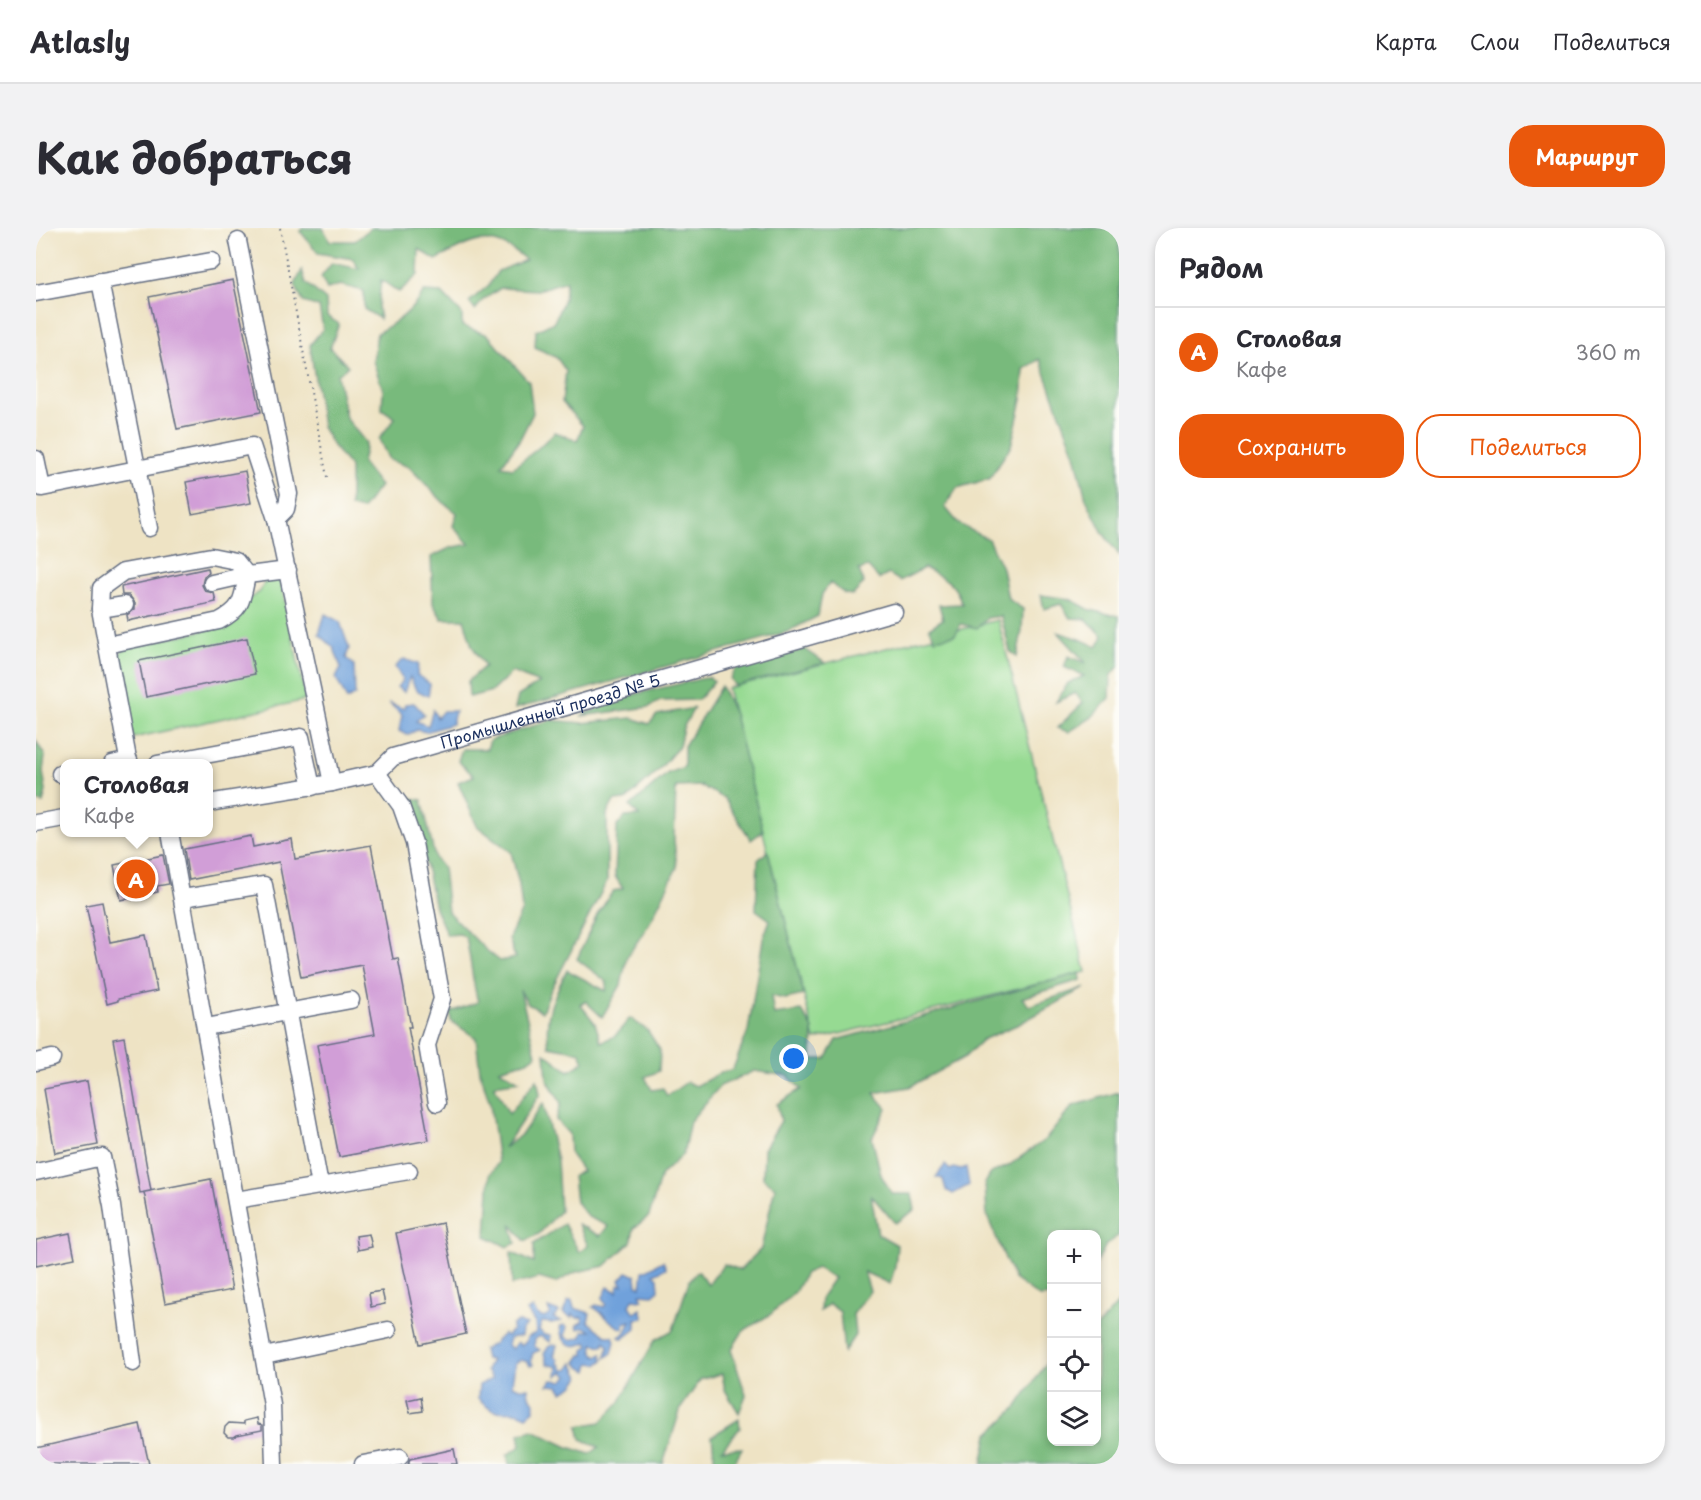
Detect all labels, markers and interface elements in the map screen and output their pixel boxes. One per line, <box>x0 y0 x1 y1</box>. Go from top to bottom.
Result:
text: Atlasly <box>30 20 130 63</box>
text: Карта <box>1375 25 1437 57</box>
text: Слои <box>1470 25 1520 57</box>
text: Поделиться <box>1553 25 1671 57</box>
text: Как добраться <box>36 125 353 188</box>
button: Маршрут <box>1509 125 1665 187</box>
text: Рядом <box>1179 248 1264 287</box>
text: Столовая <box>1236 321 1342 354</box>
text: A <box>1191 337 1206 367</box>
text: 360 m <box>1575 337 1641 367</box>
text: Кафе <box>1236 354 1287 384</box>
button: Сохранить <box>1179 414 1404 478</box>
button: Поделиться <box>1416 414 1641 478</box>
street label: Промышленный проезд № 5 <box>437 667 663 754</box>
popup <box>60 759 213 837</box>
text: Столовая <box>84 767 189 800</box>
text: Кафе <box>84 800 135 830</box>
pin: A <box>116 856 156 902</box>
your location <box>779 1044 808 1073</box>
map controls <box>1047 1230 1101 1446</box>
button: + <box>1047 1230 1101 1284</box>
button: − <box>1047 1284 1101 1338</box>
button: locate <box>1047 1338 1101 1392</box>
button: layers <box>1047 1392 1101 1446</box>

